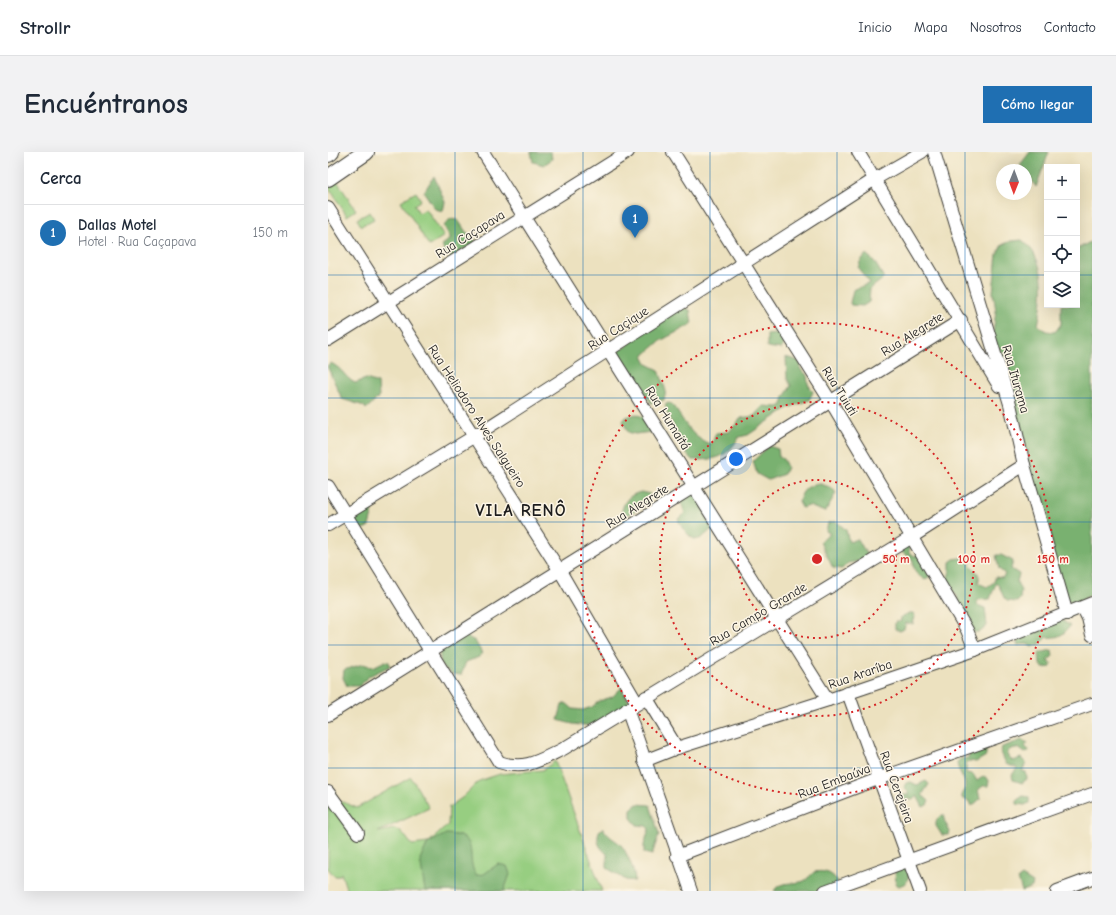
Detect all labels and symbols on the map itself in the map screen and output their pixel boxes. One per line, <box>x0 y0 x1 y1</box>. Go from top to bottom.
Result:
north arrow <box>996 164 1032 200</box>
pin: 1 <box>622 205 648 238</box>
street label: Rua Caçapava <box>433 207 507 261</box>
street label: Rua Caçique <box>585 303 652 353</box>
street label: Rua Alegrete <box>878 309 946 359</box>
street label: Rua Heliodoro Alves Salgueiro <box>425 342 529 490</box>
street label: Rua Iturama <box>999 343 1033 415</box>
street label: Rua Tuiuti <box>819 364 861 418</box>
street label: Rua Humaitá <box>643 384 693 452</box>
your location <box>726 449 746 469</box>
street label: Rua Alegrete <box>603 481 671 531</box>
district label: VILA RENÔ <box>475 499 567 520</box>
centre of rings <box>810 552 824 566</box>
text: 50 m <box>882 552 910 566</box>
text: 100 m <box>958 552 990 566</box>
text: 150 m <box>1037 552 1069 566</box>
street label: Rua Campo Grande <box>707 579 810 649</box>
street label: Rua Araríba <box>826 656 894 692</box>
street label: Rua Cerejeira <box>877 749 917 825</box>
street label: Rua Embaúva <box>796 760 872 802</box>

